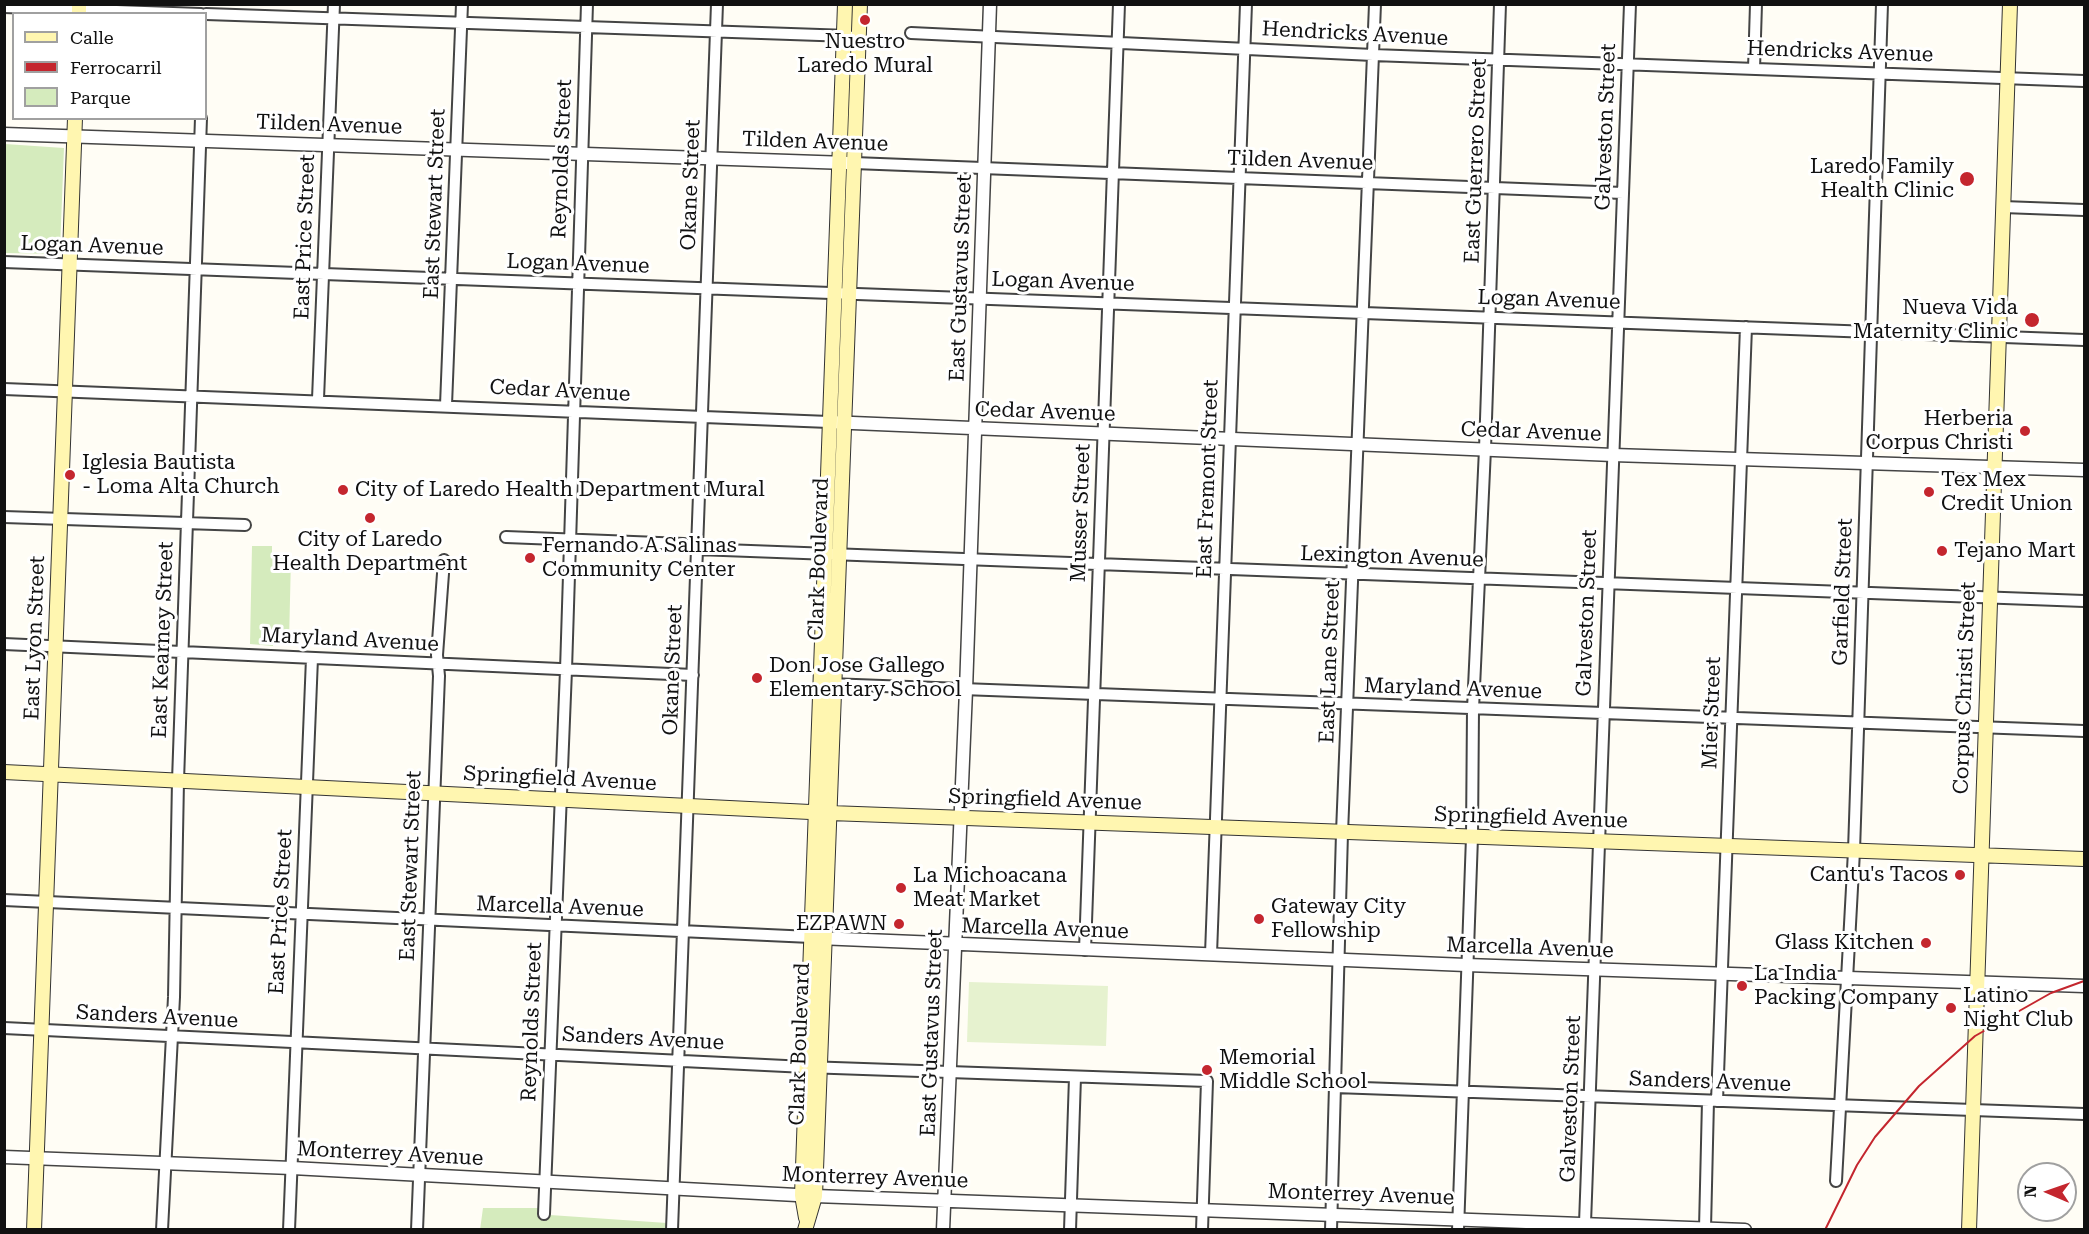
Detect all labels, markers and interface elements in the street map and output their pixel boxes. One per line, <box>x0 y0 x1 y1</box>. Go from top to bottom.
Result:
legend <box>12 12 207 120</box>
marker: Nuestro Laredo Mural <box>858 13 872 27</box>
street label: Hendricks Avenue <box>1261 17 1449 51</box>
text: Calle <box>70 27 114 48</box>
place label: Nuestro Laredo Mural <box>797 29 933 79</box>
street label: Hendricks Avenue <box>1746 36 1934 68</box>
street label: Galveston Street <box>1590 43 1622 211</box>
text: Ferrocarril <box>70 57 161 78</box>
street label: East Guerrero Street <box>1460 58 1492 264</box>
street label: Reynolds Street <box>547 79 577 239</box>
text: Parque <box>70 87 131 108</box>
street label: East Stewart Street <box>419 108 451 300</box>
street label: Tilden Avenue <box>255 110 403 140</box>
street label: Okane Street <box>676 119 706 251</box>
street label: Tilden Avenue <box>741 127 889 157</box>
street label: Tilden Avenue <box>1226 146 1374 176</box>
street label: East Price Street <box>290 154 320 320</box>
place label: Laredo Family Health Clinic <box>1810 154 1954 204</box>
marker: Laredo Family Health Clinic <box>1958 170 1976 188</box>
street label: East Gustavus Street <box>945 174 977 382</box>
street label: Logan Avenue <box>20 231 164 261</box>
street label: Logan Avenue <box>506 249 650 279</box>
street label: Logan Avenue <box>991 267 1135 297</box>
street label: Logan Avenue <box>1477 285 1621 315</box>
place label: Nueva Vida Maternity Clinic <box>1853 295 2018 345</box>
marker: Nueva Vida Maternity Clinic <box>2023 311 2041 329</box>
street label: Cedar Avenue <box>489 375 631 407</box>
street label: East Fremont Street <box>1192 379 1224 579</box>
street label: Cedar Avenue <box>974 397 1116 427</box>
place label: Herberia Corpus Christi <box>1866 406 2013 456</box>
street label: Cedar Avenue <box>1460 417 1602 447</box>
marker: Herberia Corpus Christi <box>2018 424 2032 438</box>
street label: Musser Street <box>1066 443 1096 583</box>
place label: Iglesia Bautista - Loma Alta Church <box>82 450 280 500</box>
place label: Tex Mex Credit Union <box>1941 467 2073 517</box>
marker: Iglesia Bautista - Loma Alta Church <box>63 468 77 482</box>
place label: City of Laredo Health Department Mural <box>355 477 765 503</box>
street label: Clark Boulevard <box>804 477 834 641</box>
marker: City of Laredo Health Department Mural <box>336 483 350 497</box>
marker: Tex Mex Credit Union <box>1922 485 1936 499</box>
marker: City of Laredo Health Department <box>363 511 377 525</box>
street label: Garfield Street <box>1828 518 1858 666</box>
place label: City of Laredo Health Department <box>273 527 467 577</box>
street label: Galveston Street <box>1571 529 1603 697</box>
place label: Fernando A Salinas Community Center <box>542 533 737 583</box>
place label: Tejano Mart <box>1954 538 2075 564</box>
street label: East Kearney Street <box>147 541 179 739</box>
street label: Lexington Avenue <box>1300 541 1484 573</box>
marker: Tejano Mart <box>1935 544 1949 558</box>
marker: Fernando A Salinas Community Center <box>523 551 537 565</box>
street label: East Lyon Street <box>20 555 50 721</box>
street label: East Lane Street <box>1315 580 1345 744</box>
street label: Corpus Christi Street <box>1949 581 1981 795</box>
street label: Okane Street <box>658 604 688 736</box>
street label: Maryland Avenue <box>260 623 440 657</box>
place label: Don Jose Gallego Elementary School <box>769 653 962 703</box>
street label: Mier Street <box>1697 656 1727 770</box>
marker: Don Jose Gallego Elementary School <box>750 671 764 685</box>
street label: Maryland Avenue <box>1364 673 1542 705</box>
street label: Springfield Avenue <box>463 761 657 797</box>
street label: East Stewart Street <box>395 770 427 962</box>
street label: Springfield Avenue <box>948 784 1142 816</box>
street label: Springfield Avenue <box>1434 802 1628 834</box>
street label: East Price Street <box>264 829 298 995</box>
place label: Cantu's Tacos <box>1810 862 1948 888</box>
place label: La Michoacana Meat Market <box>913 863 1067 913</box>
marker: Cantu's Tacos <box>1953 868 1967 882</box>
marker: La Michoacana Meat Market <box>894 881 908 895</box>
street label: Marcella Avenue <box>476 891 644 923</box>
place label: Gateway City Fellowship <box>1271 894 1406 944</box>
place label: EZPAWN <box>796 911 887 937</box>
marker: Gateway City Fellowship <box>1252 912 1266 926</box>
street label: Marcella Avenue <box>961 913 1129 945</box>
marker: EZPAWN <box>892 917 906 931</box>
street label: East Gustavus Street <box>916 929 948 1137</box>
place label: Glass Kitchen <box>1775 930 1914 956</box>
street label: Marcella Avenue <box>1446 932 1614 964</box>
marker: Glass Kitchen <box>1919 936 1933 950</box>
street label: Reynolds Street <box>517 942 547 1102</box>
place label: La India Packing Company <box>1754 961 1939 1011</box>
street label: Clark Boulevard <box>785 962 815 1126</box>
marker: La India Packing Company <box>1735 979 1749 993</box>
place label: Latino Night Club <box>1963 983 2073 1033</box>
street label: Sanders Avenue <box>75 1000 239 1034</box>
marker: Latino Night Club <box>1944 1001 1958 1015</box>
street label: Galveston Street <box>1555 1015 1587 1183</box>
street label: Sanders Avenue <box>561 1022 725 1056</box>
place label: Memorial Middle School <box>1219 1045 1367 1095</box>
marker: Memorial Middle School <box>1200 1063 1214 1077</box>
street label: Sanders Avenue <box>1628 1067 1792 1097</box>
street label: Monterrey Avenue <box>296 1137 484 1171</box>
street label: Monterrey Avenue <box>781 1162 969 1194</box>
north arrow <box>2017 1162 2077 1222</box>
street label: Monterrey Avenue <box>1267 1179 1455 1211</box>
text: N <box>2021 1185 2040 1198</box>

